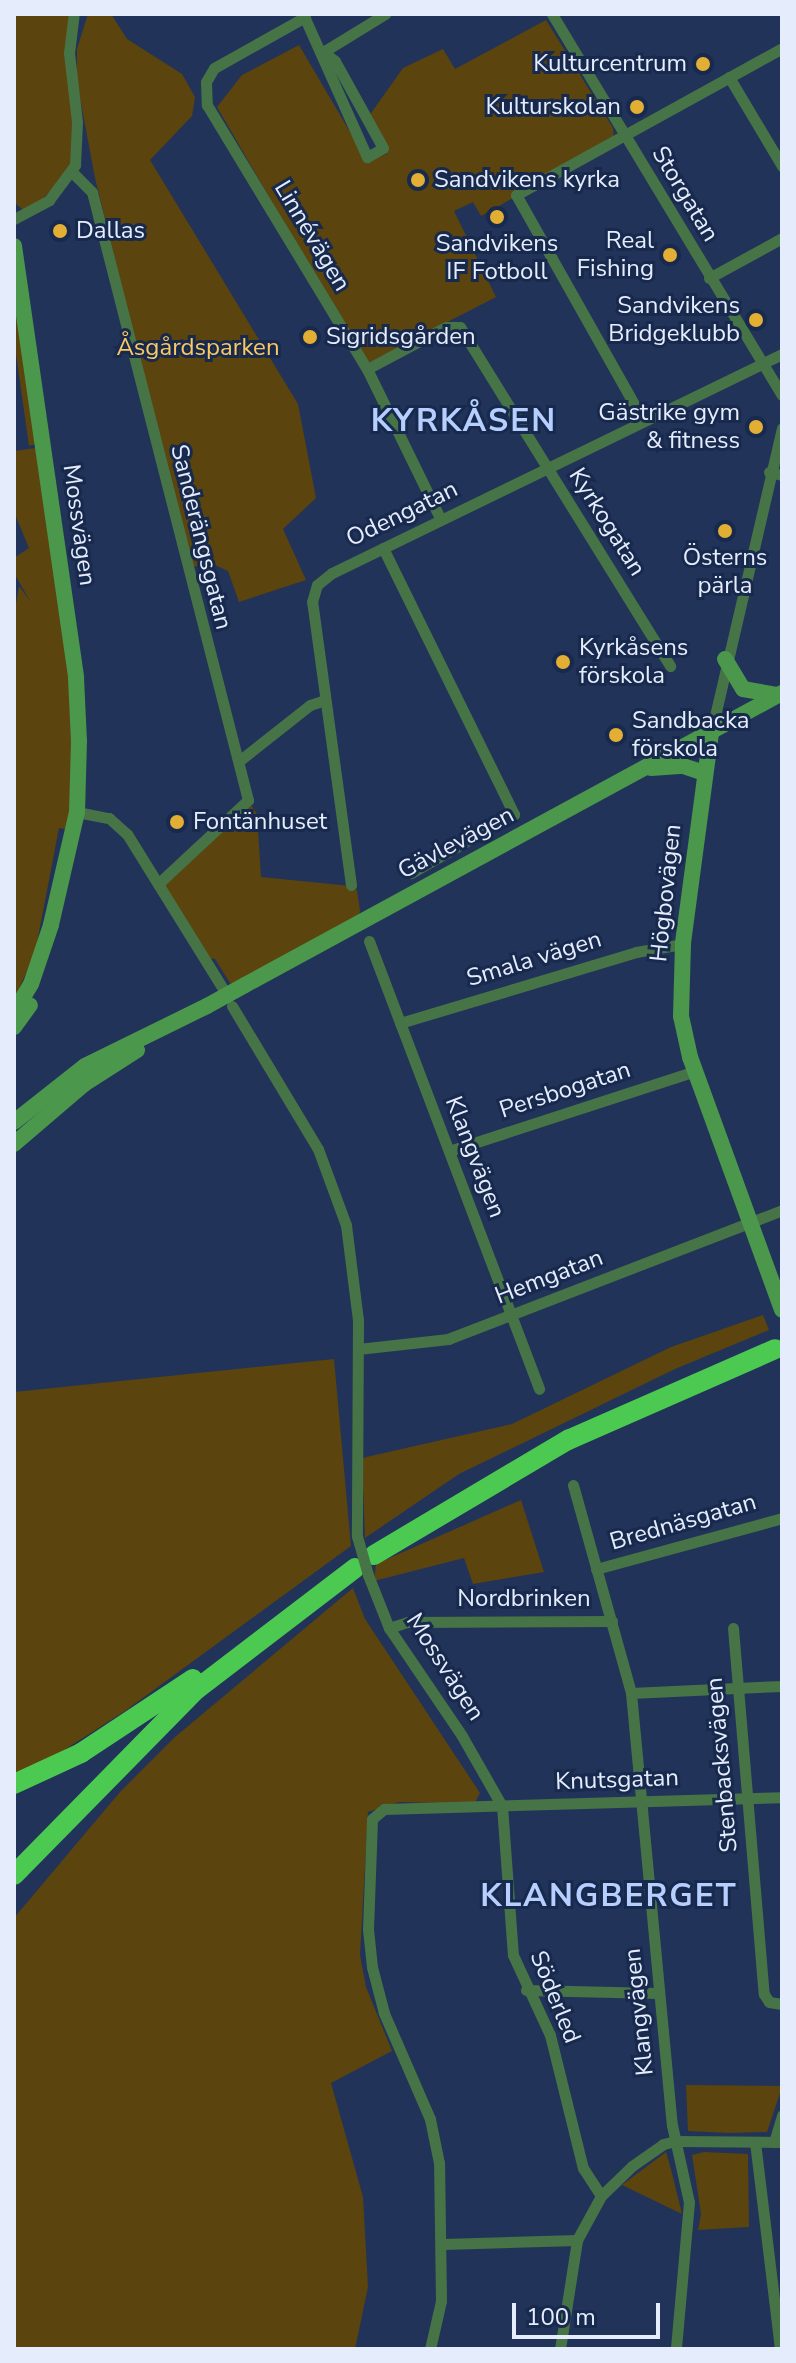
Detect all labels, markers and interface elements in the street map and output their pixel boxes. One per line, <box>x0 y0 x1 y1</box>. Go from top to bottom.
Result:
place label: Kulturcentrum <box>533 50 687 78</box>
marker: Kulturcentrum <box>694 55 712 73</box>
place label: Kulturskolan <box>486 93 621 121</box>
marker: Kulturskolan <box>628 98 646 116</box>
street label: Storgatan <box>645 141 725 247</box>
place label: Sandvikens kyrka <box>434 166 620 194</box>
marker: Sandvikens kyrka <box>409 171 427 189</box>
street label: Linnévägen <box>268 176 356 296</box>
marker: Sandvikens IF Fotboll <box>488 208 506 226</box>
place label: Dallas <box>76 217 145 245</box>
marker: Dallas <box>51 222 69 240</box>
place label: Real Fishing <box>577 227 654 283</box>
place label: Sandvikens IF Fotboll <box>436 230 558 286</box>
marker: Real Fishing <box>661 246 679 264</box>
place label: Sandvikens Bridgeklubb <box>608 292 740 348</box>
marker: Sandvikens Bridgeklubb <box>747 311 765 329</box>
place label: Sigridsgården <box>326 323 476 351</box>
marker: Sigridsgården <box>301 328 319 346</box>
park label: Åsgårdsparken <box>116 334 280 362</box>
place label: Gästrike gym & fitness <box>598 399 740 455</box>
district label: KYRKÅSEN <box>371 402 557 440</box>
marker: Gästrike gym & fitness <box>747 418 765 436</box>
street label: Sanderängsgatan <box>164 441 238 633</box>
street label: Mossvägen <box>56 463 102 587</box>
street label: Kyrkogatan <box>563 463 651 581</box>
street label: Odengatan <box>342 475 462 553</box>
marker: Österns pärla <box>716 522 734 540</box>
place label: Österns pärla <box>683 544 767 600</box>
place label: Kyrkåsens förskola <box>579 634 688 690</box>
marker: Kyrkåsens förskola <box>554 653 572 671</box>
place label: Sandbacka förskola <box>632 707 750 763</box>
marker: Sandbacka förskola <box>607 726 625 744</box>
street label: Gävlevägen <box>393 800 519 886</box>
place label: Fontänhuset <box>193 808 327 836</box>
marker: Fontänhuset <box>168 813 186 831</box>
street label: Högbovägen <box>644 823 688 963</box>
street label: Smala vägen <box>463 925 605 993</box>
street label: Persbogatan <box>496 1055 634 1125</box>
street label: Klangvägen <box>439 1092 511 1222</box>
street label: Hemgatan <box>491 1243 607 1311</box>
street label: Brednäsgatan <box>607 1487 759 1557</box>
street label: Nordbrinken <box>457 1585 591 1613</box>
street label: Mossvägen <box>400 1608 490 1726</box>
street label: Stenbacksvägen <box>700 1676 744 1854</box>
street label: Knutsgatan <box>555 1763 679 1797</box>
district label: KLANGBERGET <box>480 1877 738 1915</box>
street label: Söderled <box>523 1947 587 2047</box>
street label: Klangvägen <box>618 1947 660 2077</box>
scale bar <box>516 2287 664 2337</box>
text: 100 m <box>526 2301 596 2333</box>

